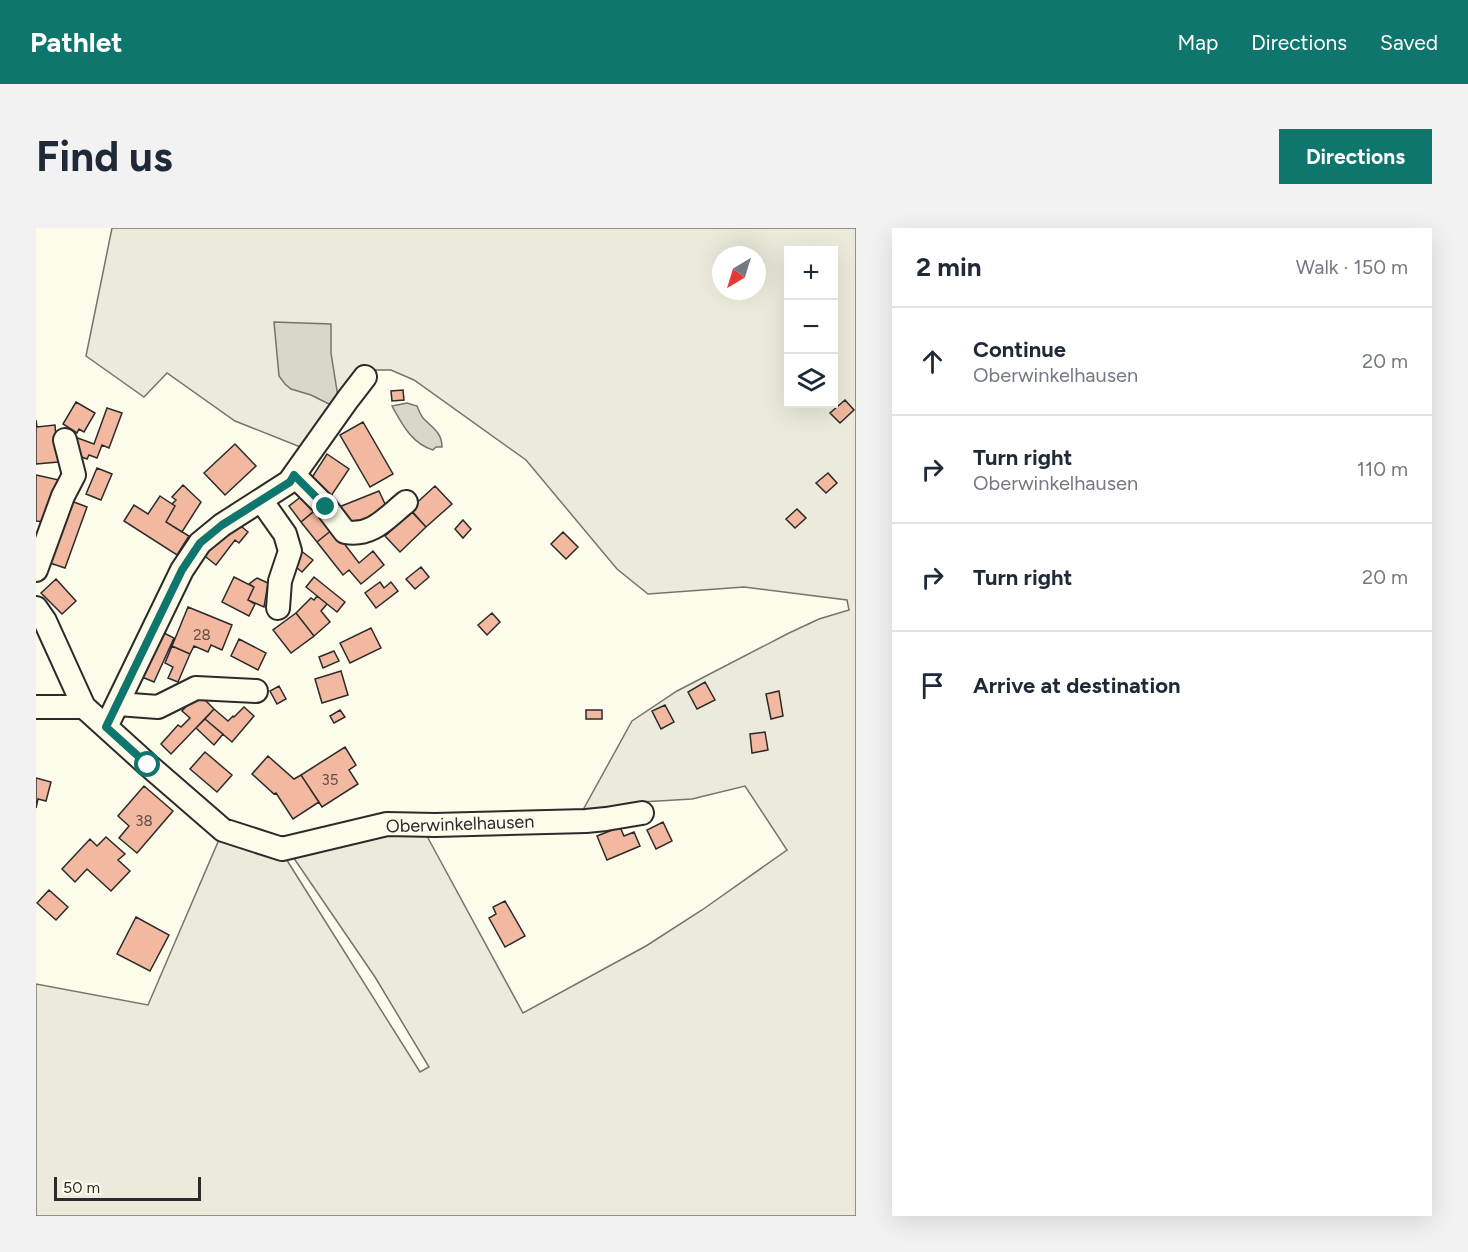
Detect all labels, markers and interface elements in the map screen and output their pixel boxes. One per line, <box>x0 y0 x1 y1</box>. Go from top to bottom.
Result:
text: Pathlet <box>30 25 122 59</box>
text: Map <box>1177 30 1218 55</box>
text: Directions <box>1251 30 1347 55</box>
text: Saved <box>1380 30 1438 55</box>
button: Directions <box>1279 129 1432 184</box>
text: Find us <box>36 131 173 182</box>
north arrow <box>712 246 766 300</box>
map controls <box>784 246 838 408</box>
button: + <box>784 246 838 300</box>
text: 2 min <box>916 251 982 283</box>
text: Walk · 150 m <box>1296 255 1408 279</box>
button: − <box>784 300 838 354</box>
text: Continue <box>973 336 1066 363</box>
icon: ahead <box>916 345 949 378</box>
text: 20 m <box>1362 349 1408 373</box>
button: layers <box>784 354 838 408</box>
text: Oberwinkelhausen <box>973 363 1138 387</box>
text: Turn right <box>973 444 1072 471</box>
icon: right <box>916 453 949 486</box>
text: 110 m <box>1357 457 1408 481</box>
text: Oberwinkelhausen <box>973 471 1138 495</box>
route end <box>312 493 338 519</box>
icon: right <box>916 561 949 594</box>
text: Turn right <box>973 564 1072 591</box>
text: 20 m <box>1362 565 1408 589</box>
house number: 28 <box>193 626 211 644</box>
icon: arrive <box>916 669 949 702</box>
text: Arrive at destination <box>973 672 1181 699</box>
route start <box>134 751 160 777</box>
house number: 35 <box>322 771 338 789</box>
street label: Oberwinkelhausen <box>385 810 535 838</box>
house number: 38 <box>135 812 153 830</box>
scale bar <box>54 1174 201 1202</box>
text: 50 m <box>63 1178 100 1197</box>

